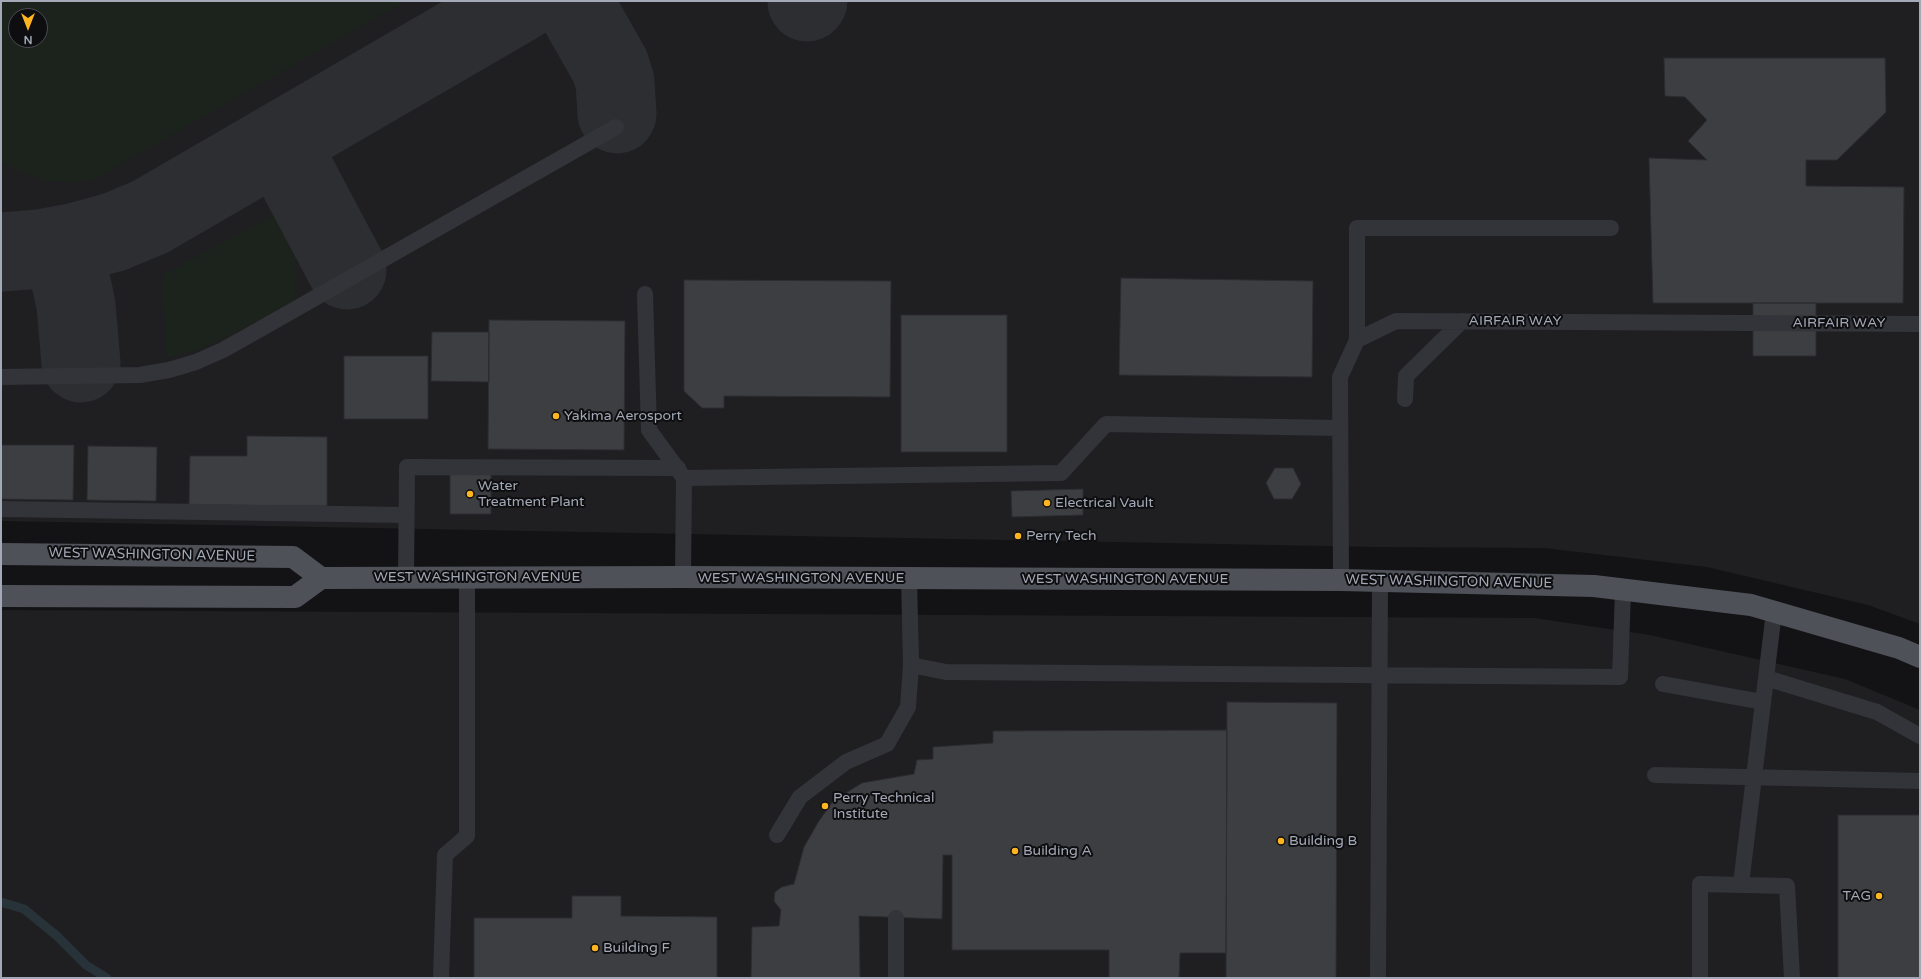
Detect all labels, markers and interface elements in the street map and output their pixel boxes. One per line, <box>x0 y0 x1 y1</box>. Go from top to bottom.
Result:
north arrow <box>8 8 48 48</box>
text: N <box>24 33 32 46</box>
street label: AIRFAIR WAY <box>1469 313 1561 329</box>
street label: AIRFAIR WAY <box>1793 315 1885 331</box>
place label: Yakima Aerosport <box>564 408 682 424</box>
marker: Yakima Aerosport <box>551 411 561 421</box>
place label: Water Treatment Plant <box>478 478 584 510</box>
marker: Water Treatment Plant <box>465 489 475 499</box>
place label: Electrical Vault <box>1055 495 1154 511</box>
marker: Electrical Vault <box>1042 498 1052 508</box>
place label: Perry Tech <box>1026 528 1097 544</box>
marker: Perry Tech <box>1013 531 1023 541</box>
street label: WEST WASHINGTON AVENUE <box>49 545 255 565</box>
street label: WEST WASHINGTON AVENUE <box>374 569 580 585</box>
street label: WEST WASHINGTON AVENUE <box>698 570 904 586</box>
street label: WEST WASHINGTON AVENUE <box>1022 571 1228 587</box>
street label: WEST WASHINGTON AVENUE <box>1346 572 1552 592</box>
place label: Perry Technical Institute <box>833 790 934 822</box>
marker: Perry Technical Institute <box>820 801 830 811</box>
place label: Building B <box>1289 833 1357 849</box>
marker: Building B <box>1276 836 1286 846</box>
place label: Building A <box>1023 843 1092 859</box>
marker: Building A <box>1010 846 1020 856</box>
place label: TAG <box>1842 888 1871 904</box>
marker: TAG <box>1874 891 1884 901</box>
place label: Building F <box>603 940 670 956</box>
marker: Building F <box>590 943 600 953</box>

